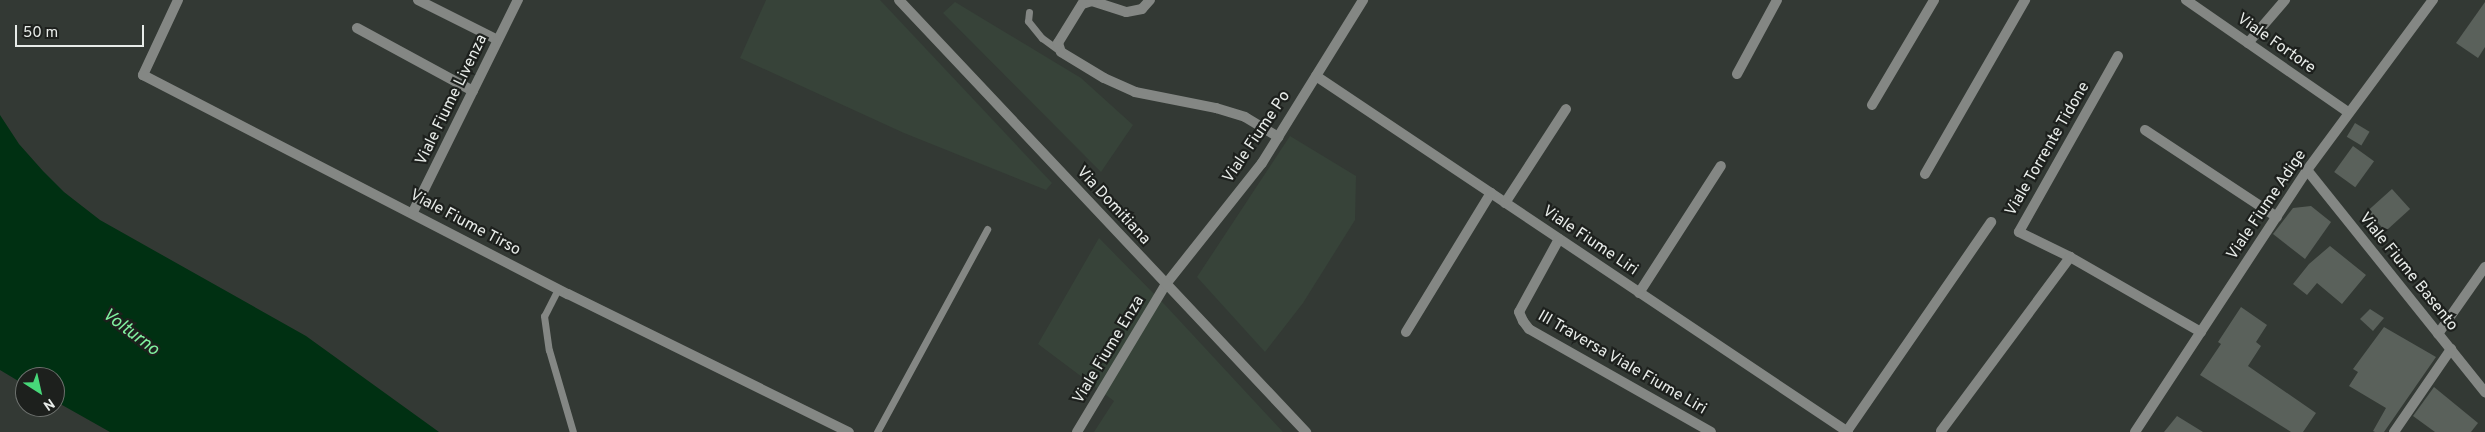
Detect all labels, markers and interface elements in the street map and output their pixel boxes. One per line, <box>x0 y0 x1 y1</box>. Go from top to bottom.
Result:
street label: Viale Fortore <box>2233 10 2319 78</box>
scale bar <box>18 15 146 47</box>
text: 50 m <box>23 24 58 43</box>
street label: Viale Fiume Livenza <box>412 31 492 169</box>
street label: Viale Torrente Tidone <box>2001 78 2095 220</box>
street label: Viale Fiume Po <box>1219 87 1295 187</box>
street label: Viale Fiume Adige <box>2223 146 2311 264</box>
street label: Via Domitiana <box>1072 163 1154 249</box>
street label: Viale Fiume Tirso <box>406 186 524 260</box>
street label: Viale Fiume Liri <box>1539 202 1641 280</box>
street label: Viale Fiume Basento <box>2354 209 2462 335</box>
street label: Viale Fiume Enza <box>1069 292 1149 408</box>
water label: Volturno <box>97 305 163 361</box>
street label: III Traversa Viale Fiume Liri <box>1534 306 1710 420</box>
north arrow <box>15 367 65 417</box>
text: N <box>39 394 57 414</box>

